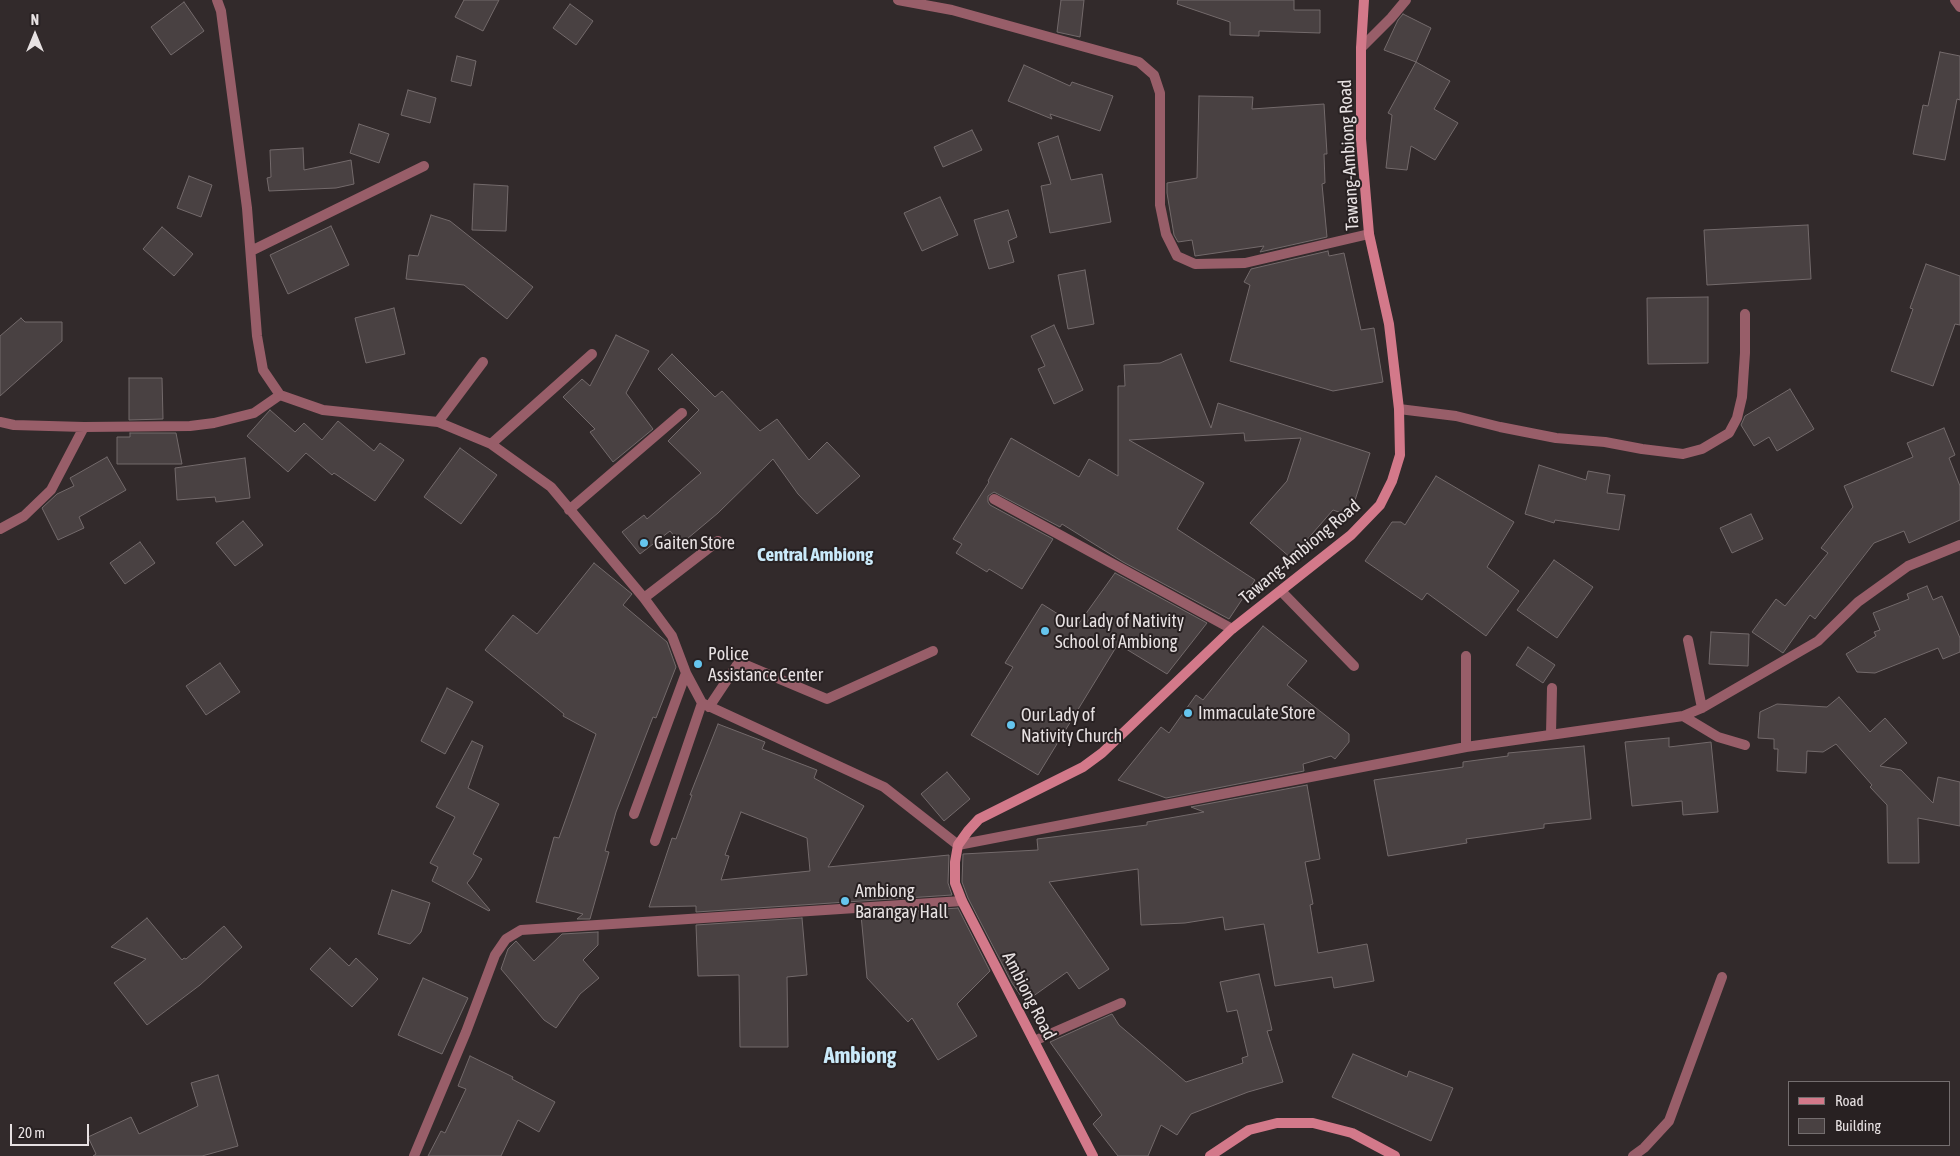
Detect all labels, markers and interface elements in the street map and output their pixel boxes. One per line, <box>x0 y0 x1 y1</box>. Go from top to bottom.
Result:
north arrow <box>10 10 60 60</box>
text: N <box>31 12 39 28</box>
street label: Tawang-Ambiong Road <box>1334 79 1364 231</box>
street label: Tawang-Ambiong Road <box>1235 495 1365 609</box>
place label: Gaiten Store <box>654 532 735 554</box>
marker: Gaiten Store <box>638 537 650 549</box>
district label: Central Ambiong <box>757 544 873 566</box>
place label: Our Lady of Nativity School of Ambiong <box>1055 610 1184 652</box>
marker: Our Lady of Nativity School of Ambiong <box>1039 625 1051 637</box>
place label: Police Assistance Center <box>708 643 823 686</box>
marker: Police Assistance Center <box>692 658 704 670</box>
place label: Immaculate Store <box>1198 702 1316 724</box>
place label: Our Lady of Nativity Church <box>1021 704 1122 746</box>
marker: Immaculate Store <box>1182 707 1194 719</box>
marker: Our Lady of Nativity Church <box>1005 719 1017 731</box>
place label: Ambiong Barangay Hall <box>855 880 948 922</box>
marker: Ambiong Barangay Hall <box>839 895 851 907</box>
street label: Ambiong Road <box>998 948 1060 1044</box>
district label: Ambiong <box>824 1043 896 1069</box>
legend <box>1788 1081 1950 1146</box>
text: Road <box>1835 1092 1864 1109</box>
scale bar <box>12 1114 91 1146</box>
text: Building <box>1835 1117 1881 1134</box>
text: 20 m <box>18 1124 45 1141</box>

